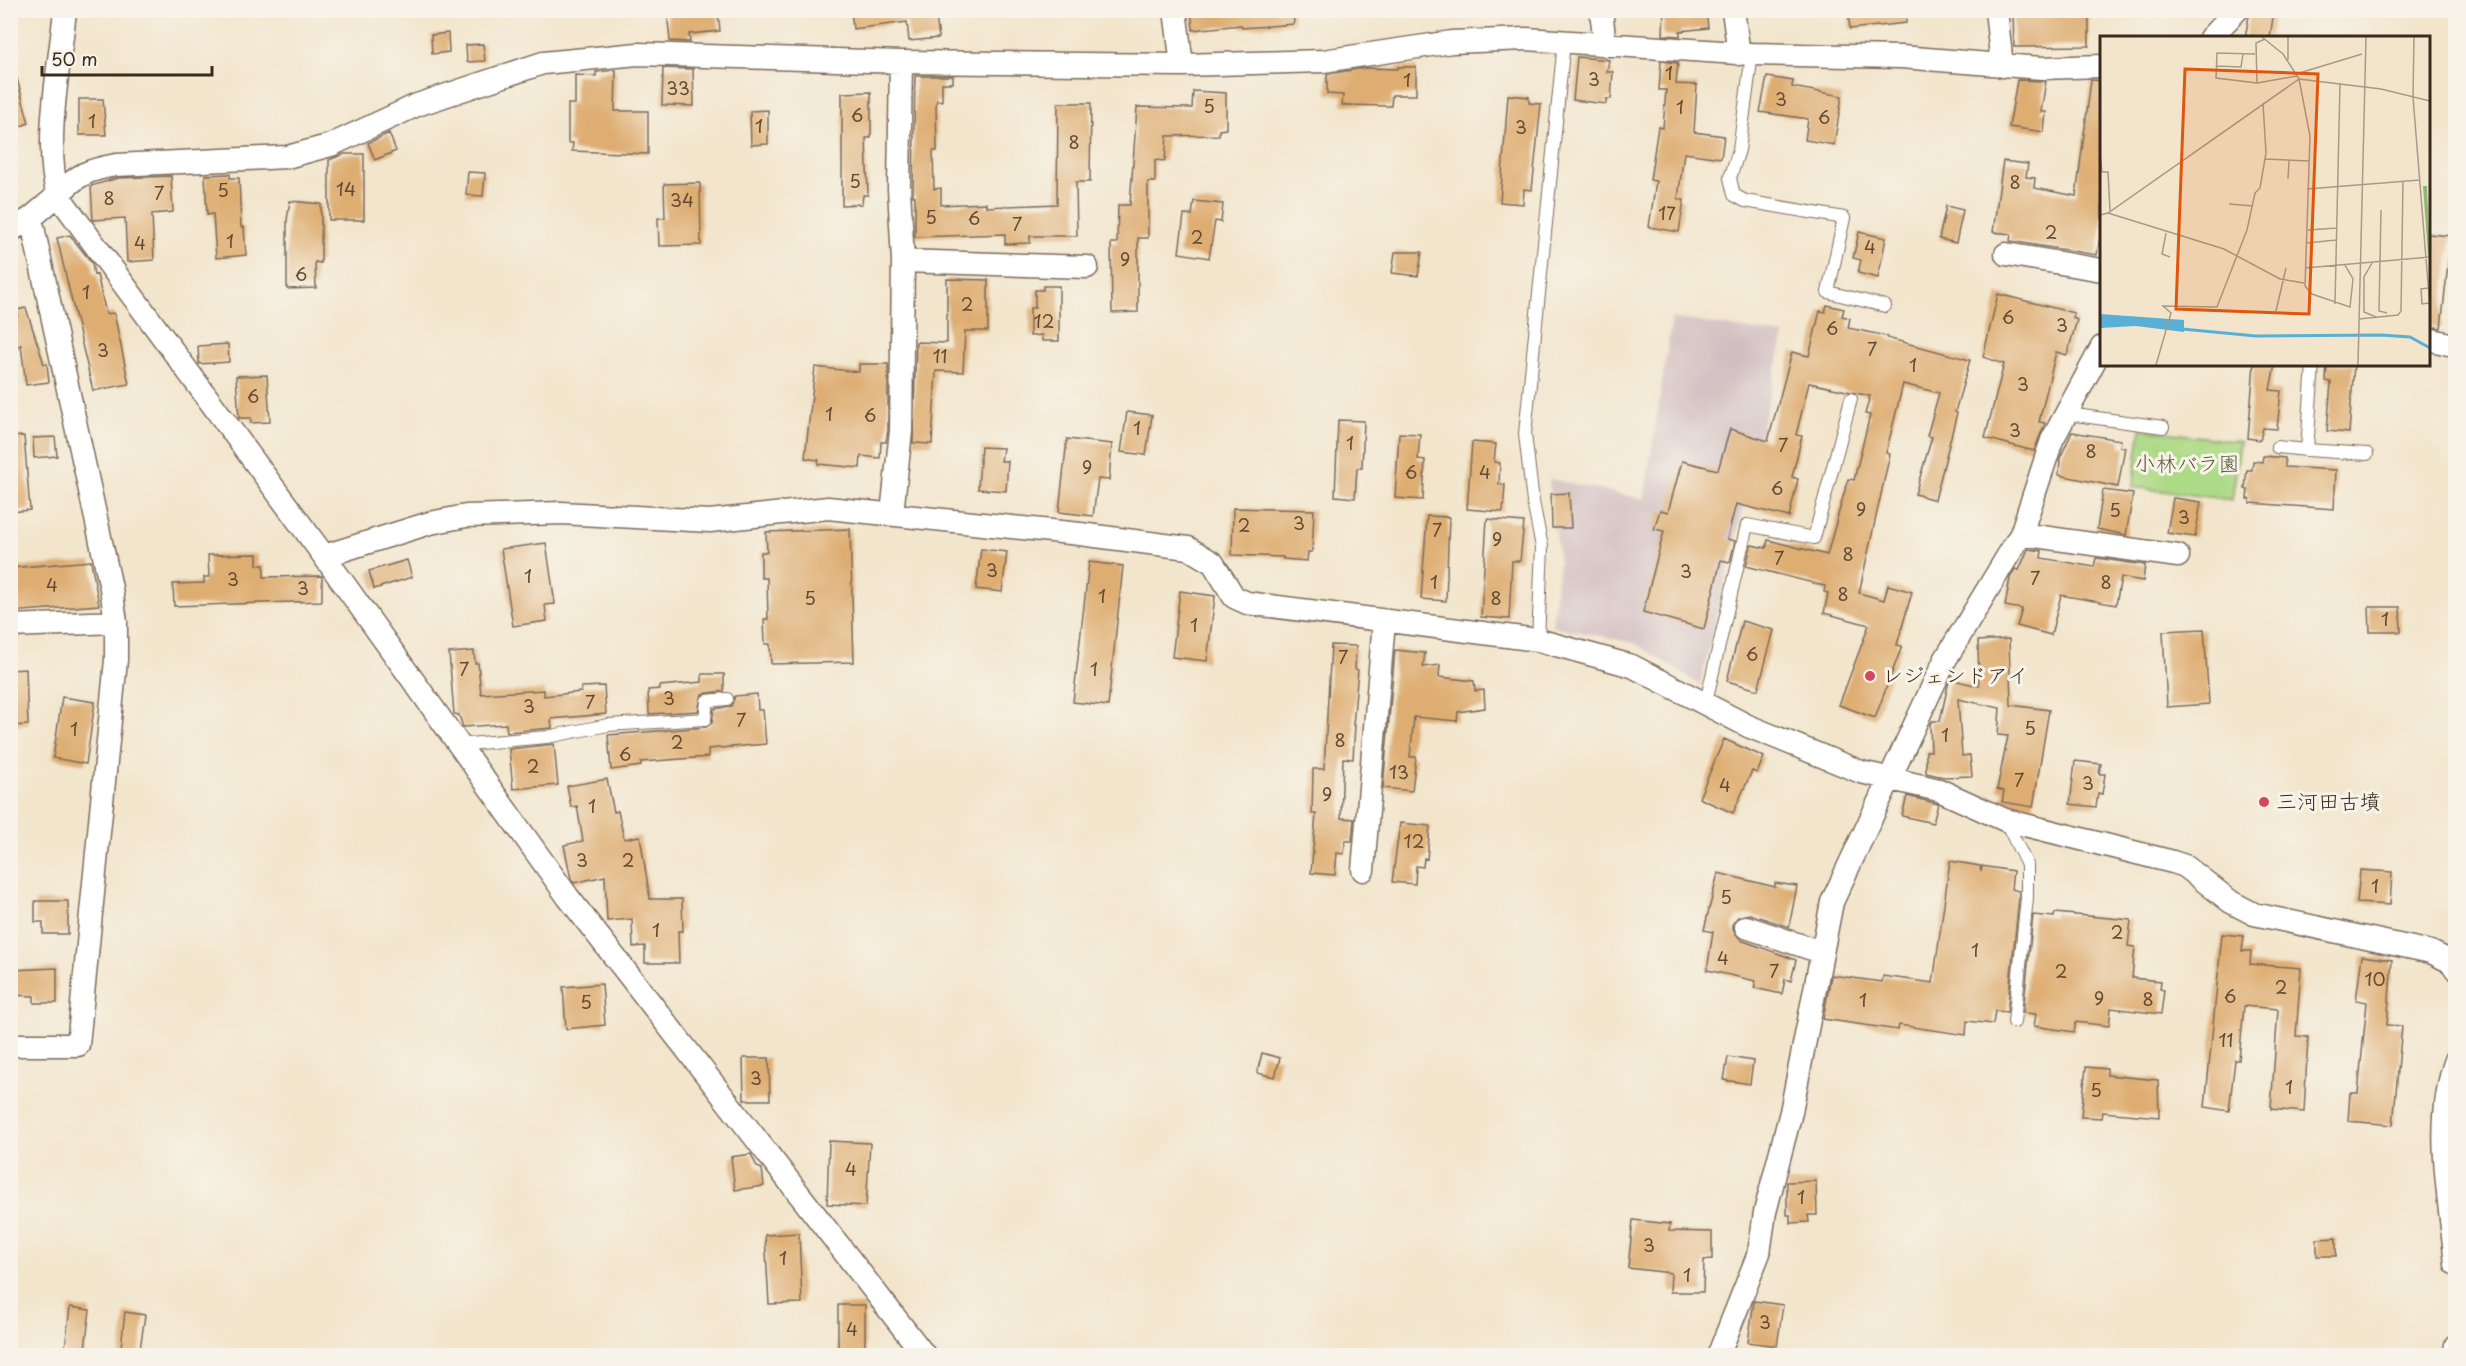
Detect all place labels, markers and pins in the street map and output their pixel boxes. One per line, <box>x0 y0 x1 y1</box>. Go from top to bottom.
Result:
place label: レジェンドアイ <box>1882 658 2028 690</box>
marker: レジェンドアイ <box>1863 669 1877 683</box>
place label: 三河田古墳 <box>2276 784 2381 816</box>
marker: 三河田古墳 <box>2257 795 2271 809</box>

